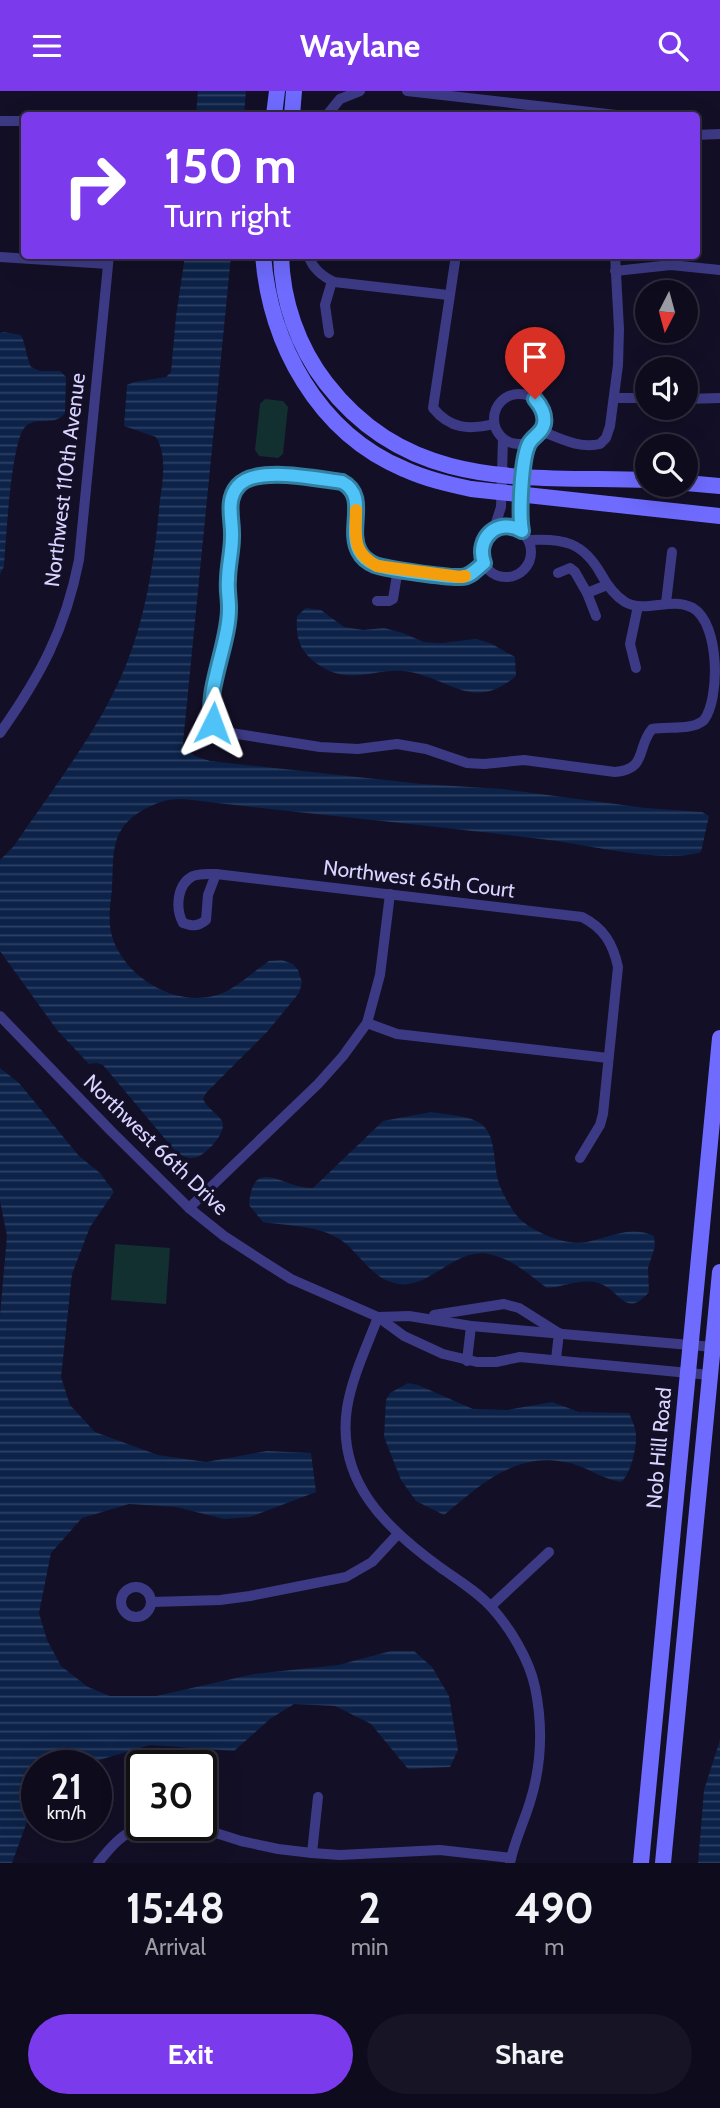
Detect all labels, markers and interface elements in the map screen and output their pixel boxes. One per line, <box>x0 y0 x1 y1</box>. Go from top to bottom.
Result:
text: Waylane <box>300 26 420 65</box>
icon: menu <box>28 27 66 65</box>
icon: search <box>654 27 692 65</box>
text: 150 m <box>164 136 297 195</box>
icon: right <box>49 140 140 231</box>
text: Turn right <box>164 196 291 235</box>
north arrow <box>635 280 698 343</box>
map controls <box>635 280 698 497</box>
pin <box>505 327 565 399</box>
icon: arrive <box>516 338 554 376</box>
button: sound <box>635 357 698 420</box>
street label: Northwest 110th Avenue <box>39 371 90 588</box>
button: search <box>635 434 698 497</box>
position arrow <box>176 686 250 760</box>
street label: Northwest 65th Court <box>322 854 516 903</box>
street label: Northwest 66th Drive <box>79 1069 234 1220</box>
street label: Nob Hill Road <box>641 1386 676 1510</box>
speed limit sign: 30 <box>126 1750 217 1841</box>
text: 21 <box>51 1765 82 1808</box>
text: km/h <box>47 1802 86 1824</box>
text: 15:48 <box>126 1882 225 1934</box>
text: 2 <box>359 1882 381 1934</box>
text: 490 <box>515 1882 594 1934</box>
text: Arrival <box>145 1933 206 1961</box>
text: min <box>351 1933 389 1961</box>
text: m <box>544 1933 564 1961</box>
button: Exit <box>28 2014 353 2094</box>
button: Share <box>367 2014 692 2094</box>

